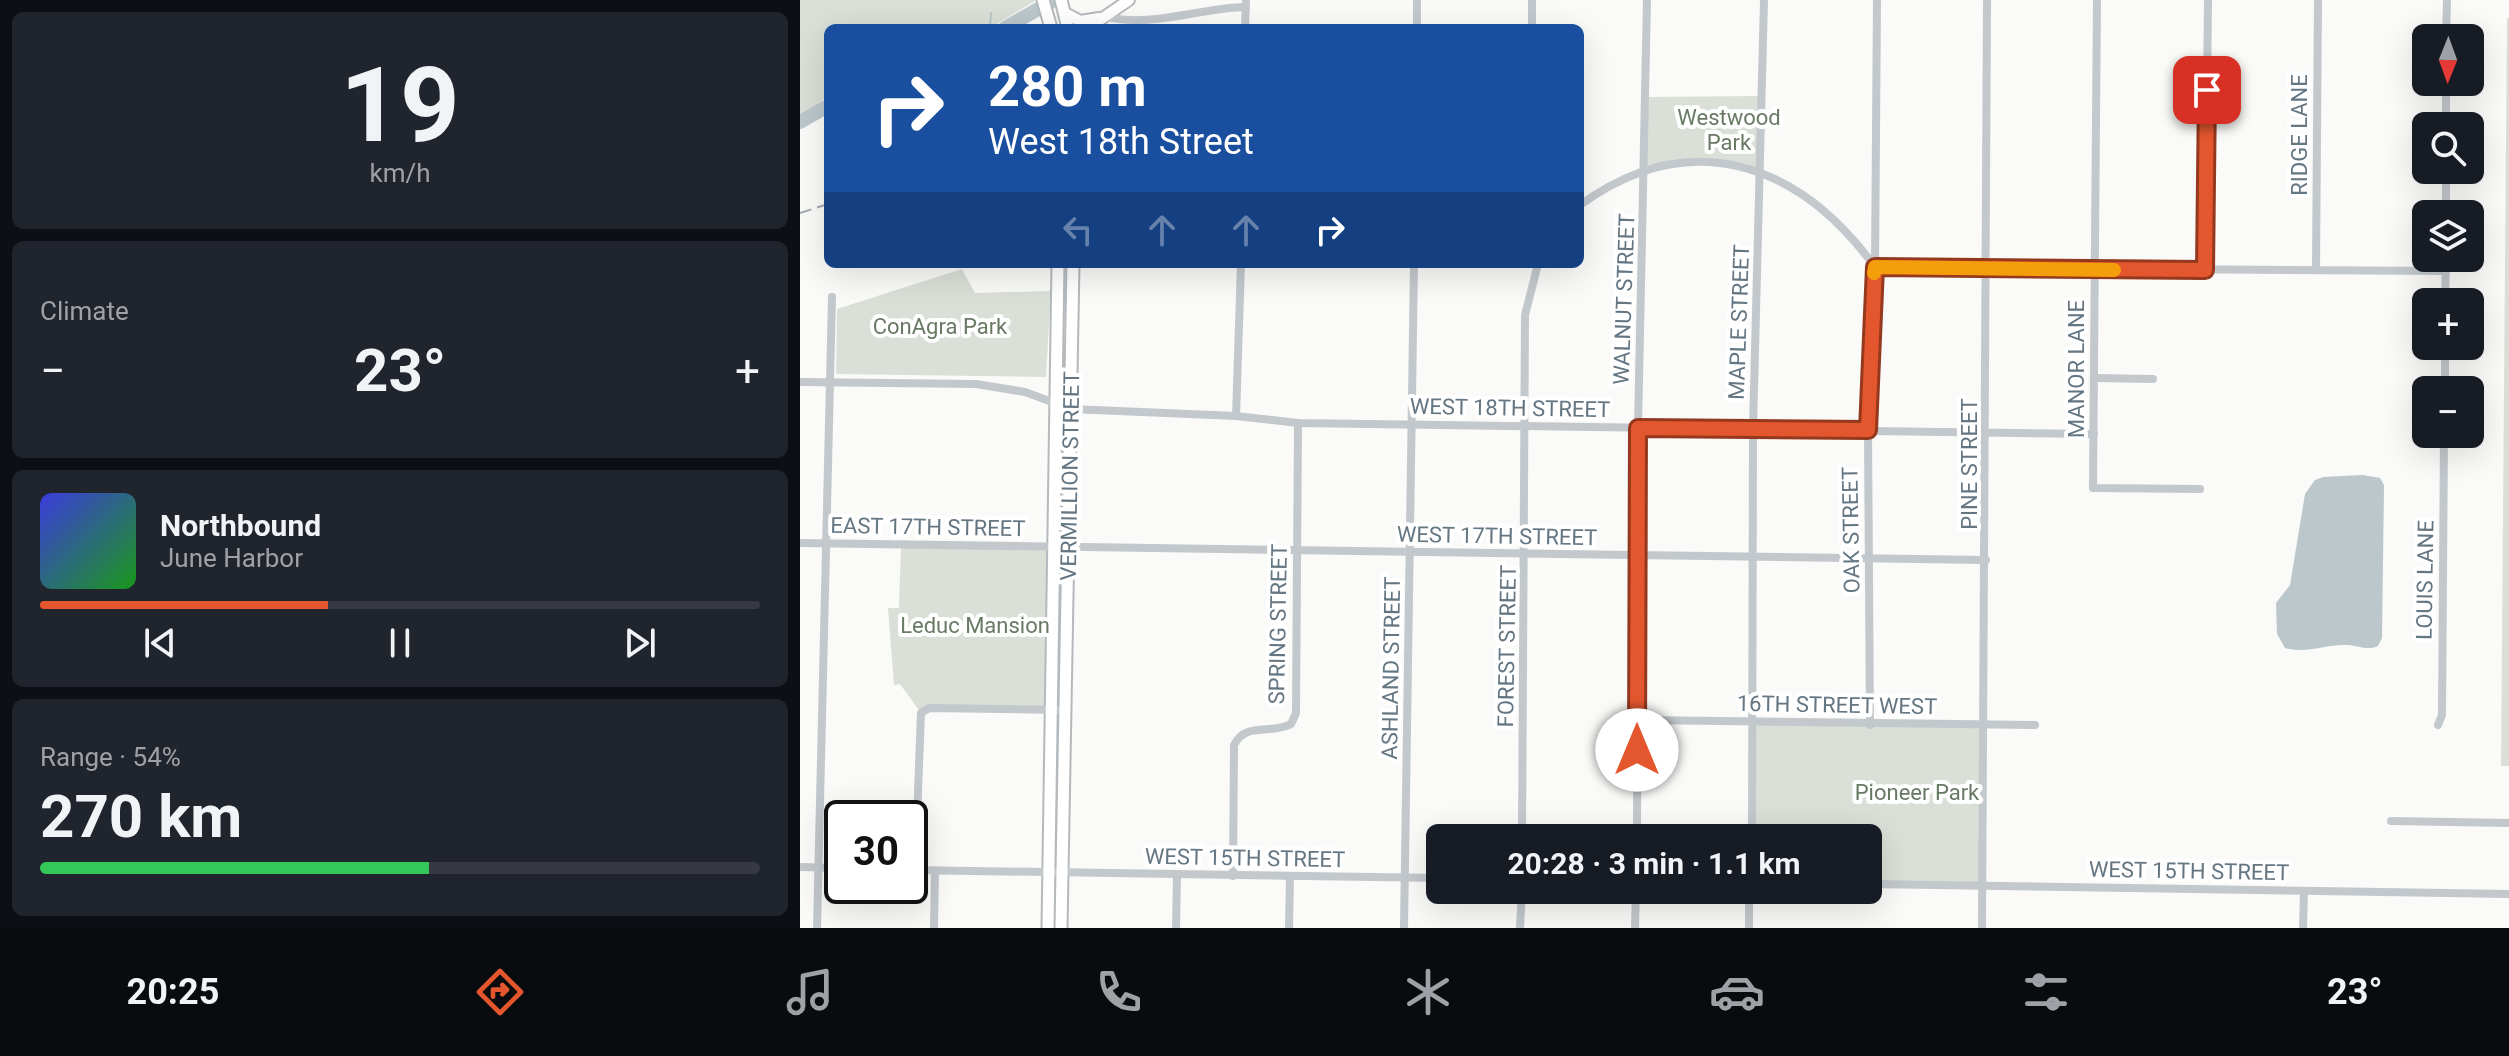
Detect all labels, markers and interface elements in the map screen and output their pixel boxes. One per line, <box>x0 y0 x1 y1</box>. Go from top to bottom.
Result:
north arrow <box>2412 24 2484 96</box>
map controls <box>2412 24 2484 448</box>
text: 19 <box>340 45 460 166</box>
text: 280 m <box>988 54 1147 120</box>
icon: right <box>856 56 960 160</box>
pin <box>2173 56 2241 124</box>
icon: arrive <box>2185 68 2229 112</box>
street label: RIDGE LANE <box>2287 74 2312 196</box>
park label: Westwood Park <box>1677 105 1781 155</box>
button: search <box>2412 112 2484 184</box>
text: West 18th Street <box>988 121 1254 163</box>
text: km/h <box>369 158 431 188</box>
button: layers <box>2412 200 2484 272</box>
icon: left <box>1056 208 1100 252</box>
icon: ahead <box>1140 208 1184 252</box>
icon: ahead <box>1224 208 1268 252</box>
icon: right <box>1308 208 1352 252</box>
street label: WALNUT STREET <box>1609 213 1639 385</box>
street label: MAPLE STREET <box>1724 244 1754 400</box>
button: + <box>2412 288 2484 360</box>
text: Climate <box>40 296 129 326</box>
street label: MANOR LANE <box>2064 300 2089 438</box>
park label: ConAgra Park <box>873 314 1008 339</box>
text: 23° <box>354 335 446 406</box>
text: − <box>40 345 65 397</box>
text: + <box>735 345 760 397</box>
street label: VERMILLION STREET <box>1056 371 1084 581</box>
button: − <box>2412 376 2484 448</box>
street label: WEST 18TH STREET <box>1410 394 1610 422</box>
street label: PINE STREET <box>1957 398 1982 530</box>
street label: OAK STREET <box>1837 466 1865 594</box>
text: Northbound <box>160 508 321 543</box>
street label: EAST 17TH STREET <box>830 513 1026 541</box>
street label: LOUIS LANE <box>2411 520 2439 640</box>
street label: WEST 17TH STREET <box>1397 522 1597 550</box>
text: June Harbor <box>160 543 303 573</box>
street label: SPRING STREET <box>1264 543 1292 705</box>
street label: FOREST STREET <box>1493 564 1521 728</box>
street label: ASHLAND STREET <box>1377 576 1405 760</box>
park label: Leduc Mansion <box>900 613 1050 638</box>
icon: previous <box>138 621 182 665</box>
icon: pause <box>378 621 422 665</box>
icon: next <box>618 621 662 665</box>
street label: 16TH STREET WEST <box>1737 691 1937 719</box>
position arrow <box>1595 708 1679 792</box>
text: Range · 54% <box>40 742 181 772</box>
park label: Pioneer Park <box>1855 780 1980 805</box>
text: 270 km <box>40 781 242 852</box>
speed limit sign: 30 <box>824 800 928 904</box>
street label: WEST 15TH STREET <box>1145 844 1345 872</box>
text: 20:28 · 3 min · 1.1 km <box>1507 846 1801 881</box>
street label: WEST 15TH STREET <box>2089 857 2289 885</box>
icon: directions <box>472 964 528 1020</box>
icon: music <box>782 964 838 1020</box>
icon: phone <box>1091 964 1147 1020</box>
icon: climate <box>1400 964 1456 1020</box>
icon: car <box>1709 964 1765 1020</box>
icon: filters <box>2018 964 2074 1020</box>
text: 20:25 <box>127 971 219 1013</box>
text: 23° <box>2327 971 2382 1013</box>

